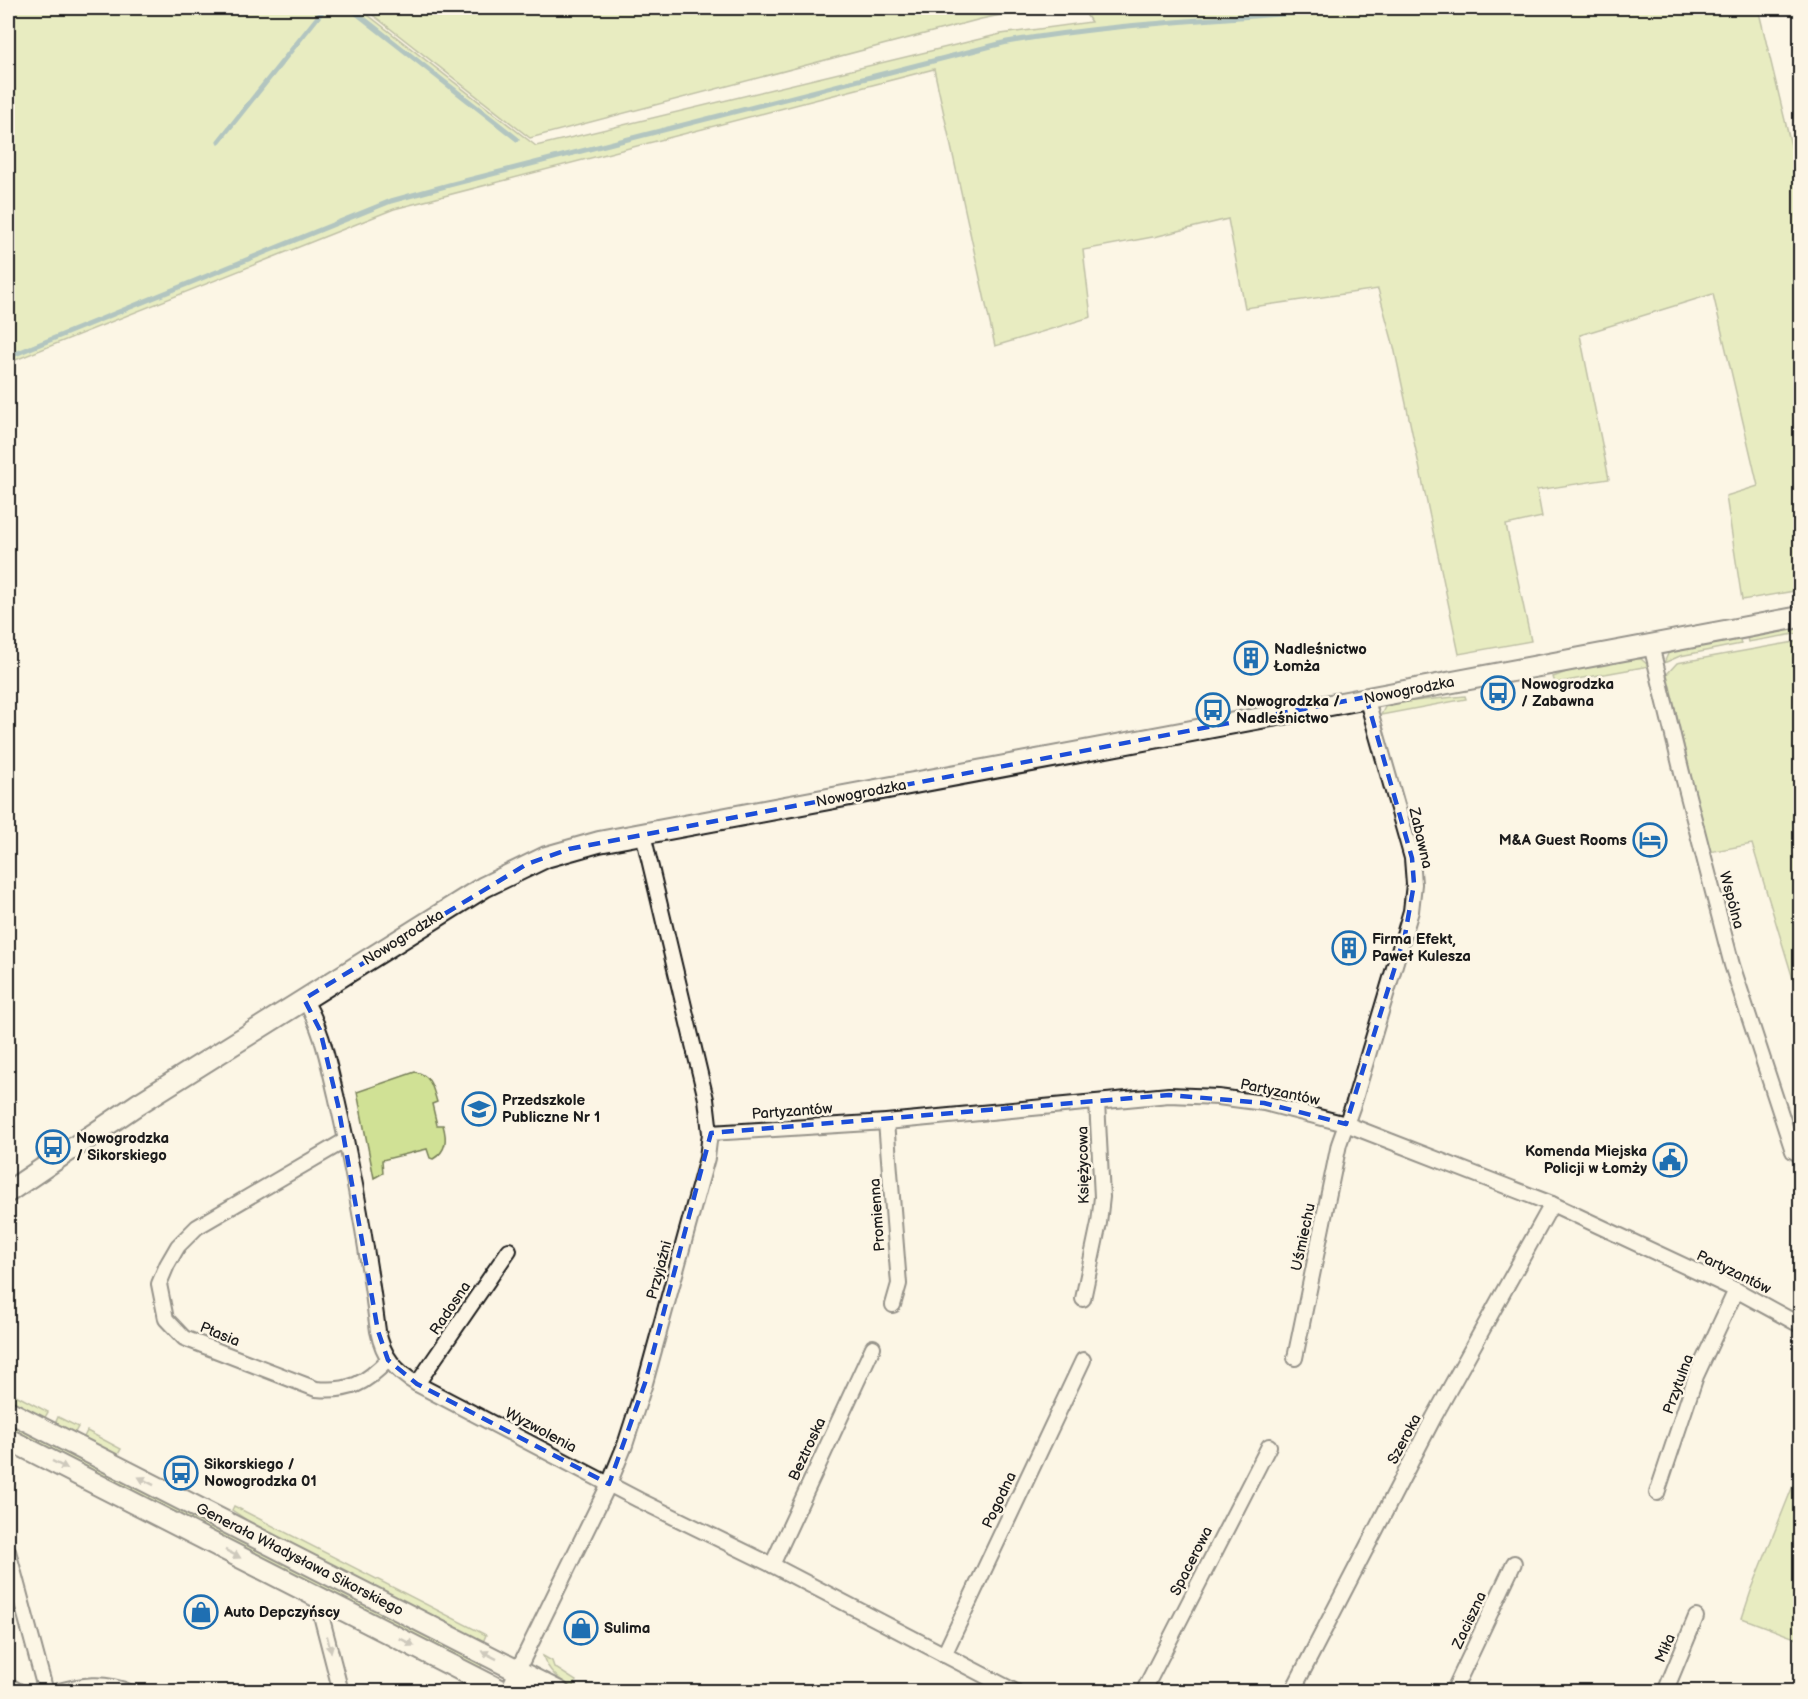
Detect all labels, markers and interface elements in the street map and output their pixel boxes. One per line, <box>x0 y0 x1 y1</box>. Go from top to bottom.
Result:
building icon: Nadleśnictwo Łomża <box>1233 640 1269 676</box>
place label: Nadleśnictwo Łomża <box>1273 640 1367 676</box>
street label: Nowogrodzka <box>1362 672 1456 709</box>
bus stop icon: Nowogrodzka / Zabawna <box>1480 675 1516 711</box>
place label: Nowogrodzka / Zabawna <box>1521 675 1614 711</box>
bus stop icon: Nowogrodzka / Nadleśnictwo <box>1195 692 1231 728</box>
place label: Nowogrodzka / Nadleśnictwo <box>1236 692 1340 728</box>
street label: Nowogrodzka <box>814 775 908 812</box>
street label: Zabawna <box>1404 805 1437 870</box>
hotel icon: M&A Guest Rooms <box>1632 822 1668 858</box>
place label: M&A Guest Rooms <box>1499 831 1627 850</box>
street label: Wspólna <box>1715 869 1748 931</box>
street label: Nowogrodzka <box>359 905 447 970</box>
building icon: Firma Efekt, Paweł Kulesza <box>1331 930 1367 966</box>
place label: Firma Efekt, Paweł Kulesza <box>1372 930 1471 966</box>
street label: Partyzantów <box>1238 1075 1321 1110</box>
school or university icon: Przedszkole Publiczne Nr 1 <box>461 1091 497 1127</box>
place label: Przedszkole Publiczne Nr 1 <box>502 1091 600 1127</box>
street label: Partyzantów <box>751 1099 833 1124</box>
street label: Księżycowa <box>1073 1126 1094 1204</box>
bus stop icon: Nowogrodzka / Sikorskiego <box>35 1129 71 1165</box>
place label: Nowogrodzka / Sikorskiego <box>76 1129 169 1165</box>
place label: Komenda Miejska Policji w Łomży <box>1525 1142 1647 1178</box>
public building icon: Komenda Miejska Policji w Łomży <box>1652 1142 1688 1178</box>
street label: Promienna <box>865 1178 890 1252</box>
street label: Uśmiechu <box>1287 1202 1320 1273</box>
street label: Przyjaźni <box>643 1239 676 1302</box>
street label: Partyzantów <box>1693 1246 1774 1299</box>
street label: Radosna <box>426 1278 475 1339</box>
street label: Ptasia <box>197 1318 243 1351</box>
street label: Przytulna <box>1659 1352 1698 1417</box>
street label: Wyzwolenia <box>502 1404 580 1457</box>
street label: Szeroka <box>1383 1411 1426 1468</box>
street label: Beztroska <box>785 1415 830 1484</box>
bus stop icon: Sikorskiego / Nowogrodzka 01 <box>163 1455 199 1491</box>
place label: Sikorskiego / Nowogrodzka 01 <box>204 1455 317 1491</box>
one-way arrow <box>51 1461 68 1470</box>
street label: Pogodna <box>978 1469 1021 1531</box>
one-way arrow <box>138 1476 155 1486</box>
street label: Generała Władysława Sikorskiego <box>193 1499 407 1620</box>
street label: Spacerowa <box>1166 1523 1217 1599</box>
one-way arrow <box>225 1549 242 1559</box>
street label: Zaciszna <box>1448 1589 1491 1653</box>
shop icon: Auto Depczyńscy <box>183 1594 219 1630</box>
place label: Auto Depczyńscy <box>223 1603 340 1622</box>
shop icon: Sulima <box>563 1610 599 1646</box>
place label: Sulima <box>604 1619 650 1638</box>
street label: Miła <box>1651 1631 1680 1666</box>
one-way arrow <box>324 1635 334 1653</box>
one-way arrow <box>398 1637 416 1647</box>
one-way arrow <box>480 1650 497 1660</box>

